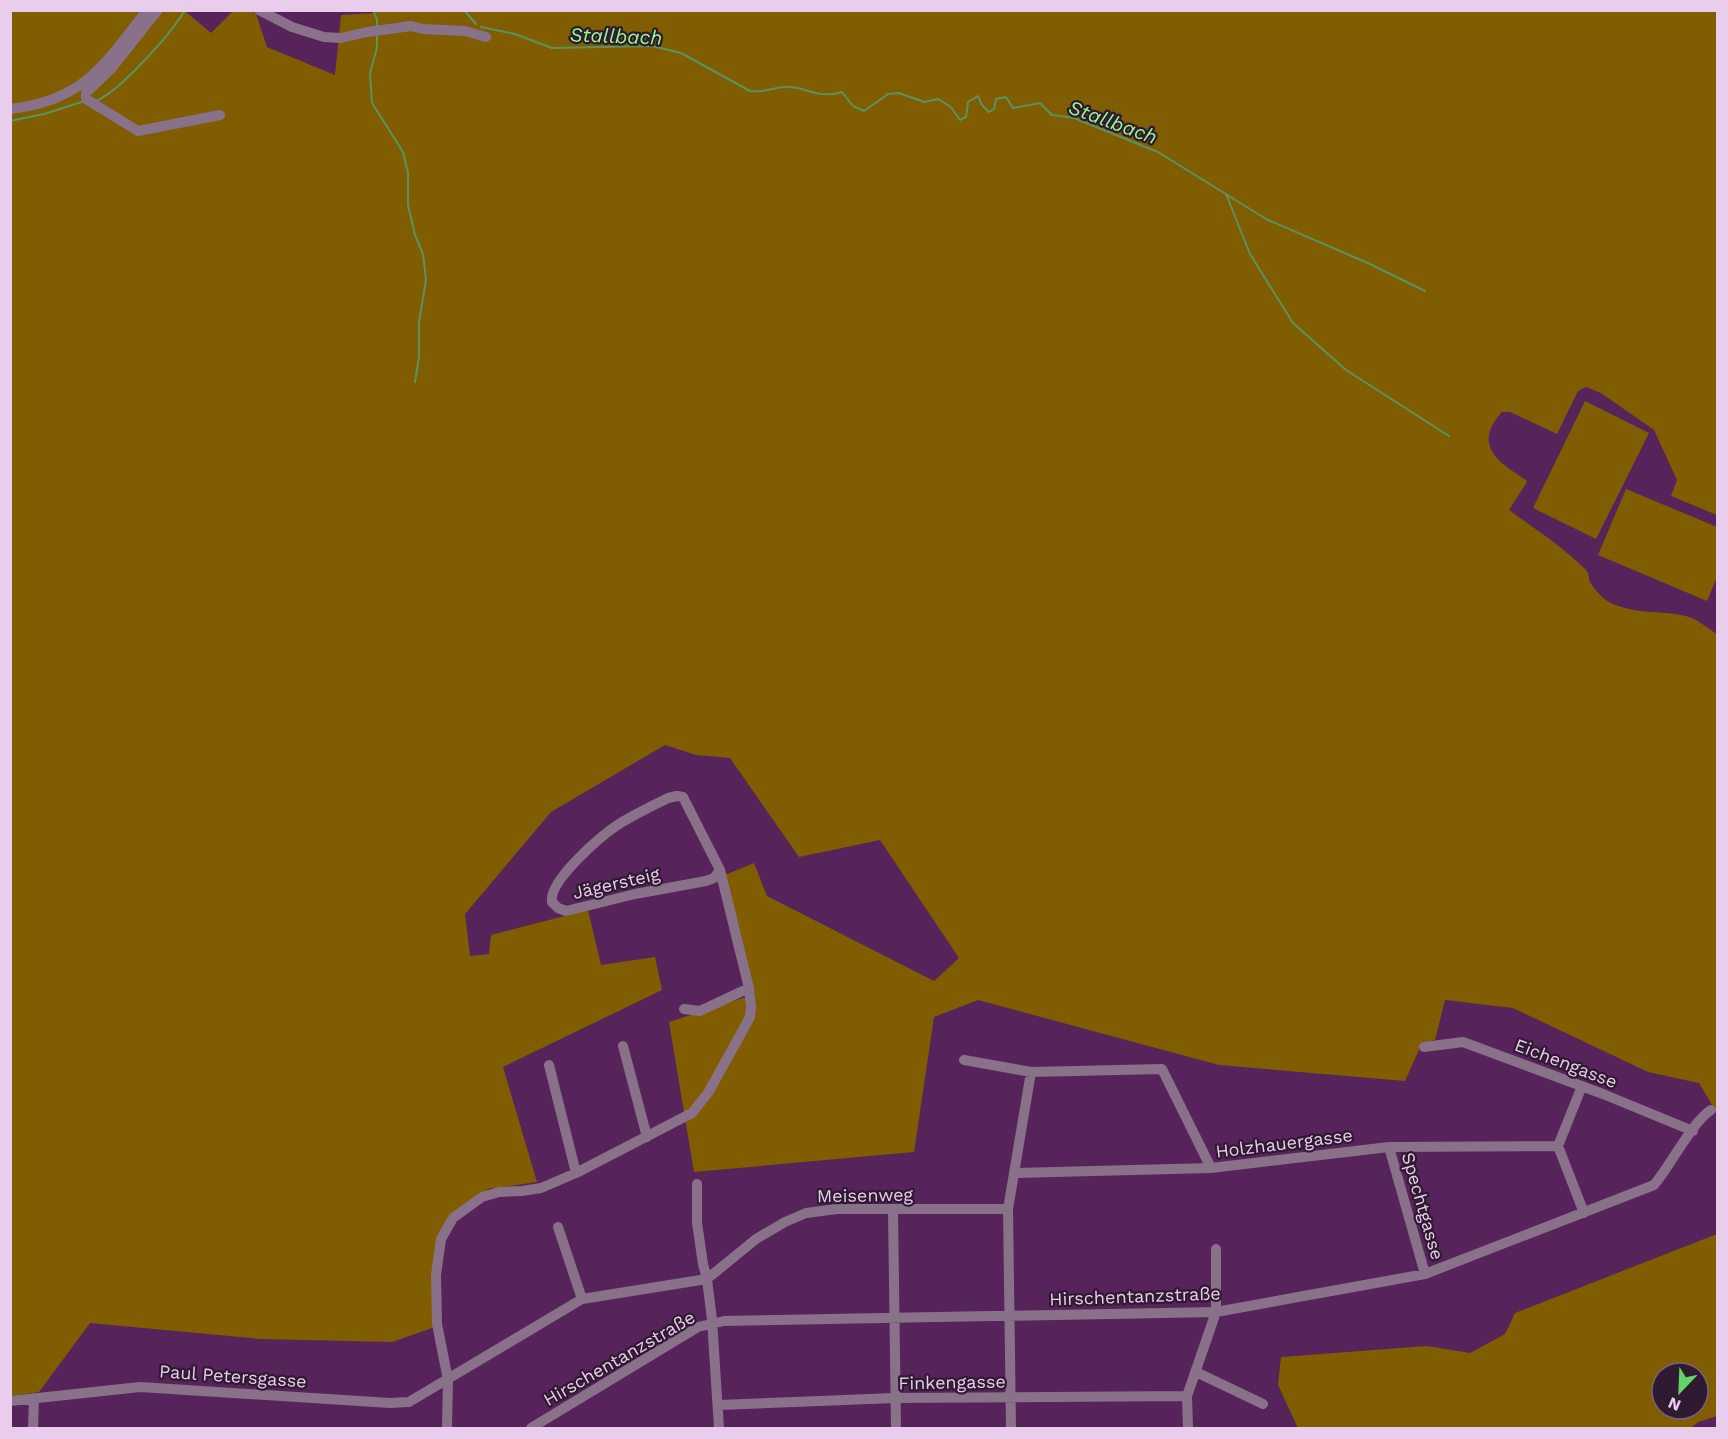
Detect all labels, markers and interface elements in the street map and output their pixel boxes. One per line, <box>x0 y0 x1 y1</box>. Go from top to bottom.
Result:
water label: Stallbach <box>569 22 663 50</box>
water label: Stallbach <box>1065 95 1161 149</box>
street label: Jägersteig <box>570 863 662 903</box>
street label: Eichengasse <box>1512 1034 1620 1092</box>
street label: Holzhauergasse <box>1214 1124 1354 1162</box>
street label: Spechtgasse <box>1398 1150 1448 1262</box>
street label: Meisenweg <box>817 1184 914 1206</box>
street label: Hirschentanzstraße <box>1049 1283 1221 1309</box>
street label: Hirschentanzstraße <box>540 1306 698 1410</box>
street label: Paul Petersgasse <box>159 1360 307 1392</box>
north arrow <box>1650 1361 1710 1421</box>
street label: Finkengasse <box>898 1371 1006 1393</box>
text: N <box>1665 1393 1684 1415</box>

